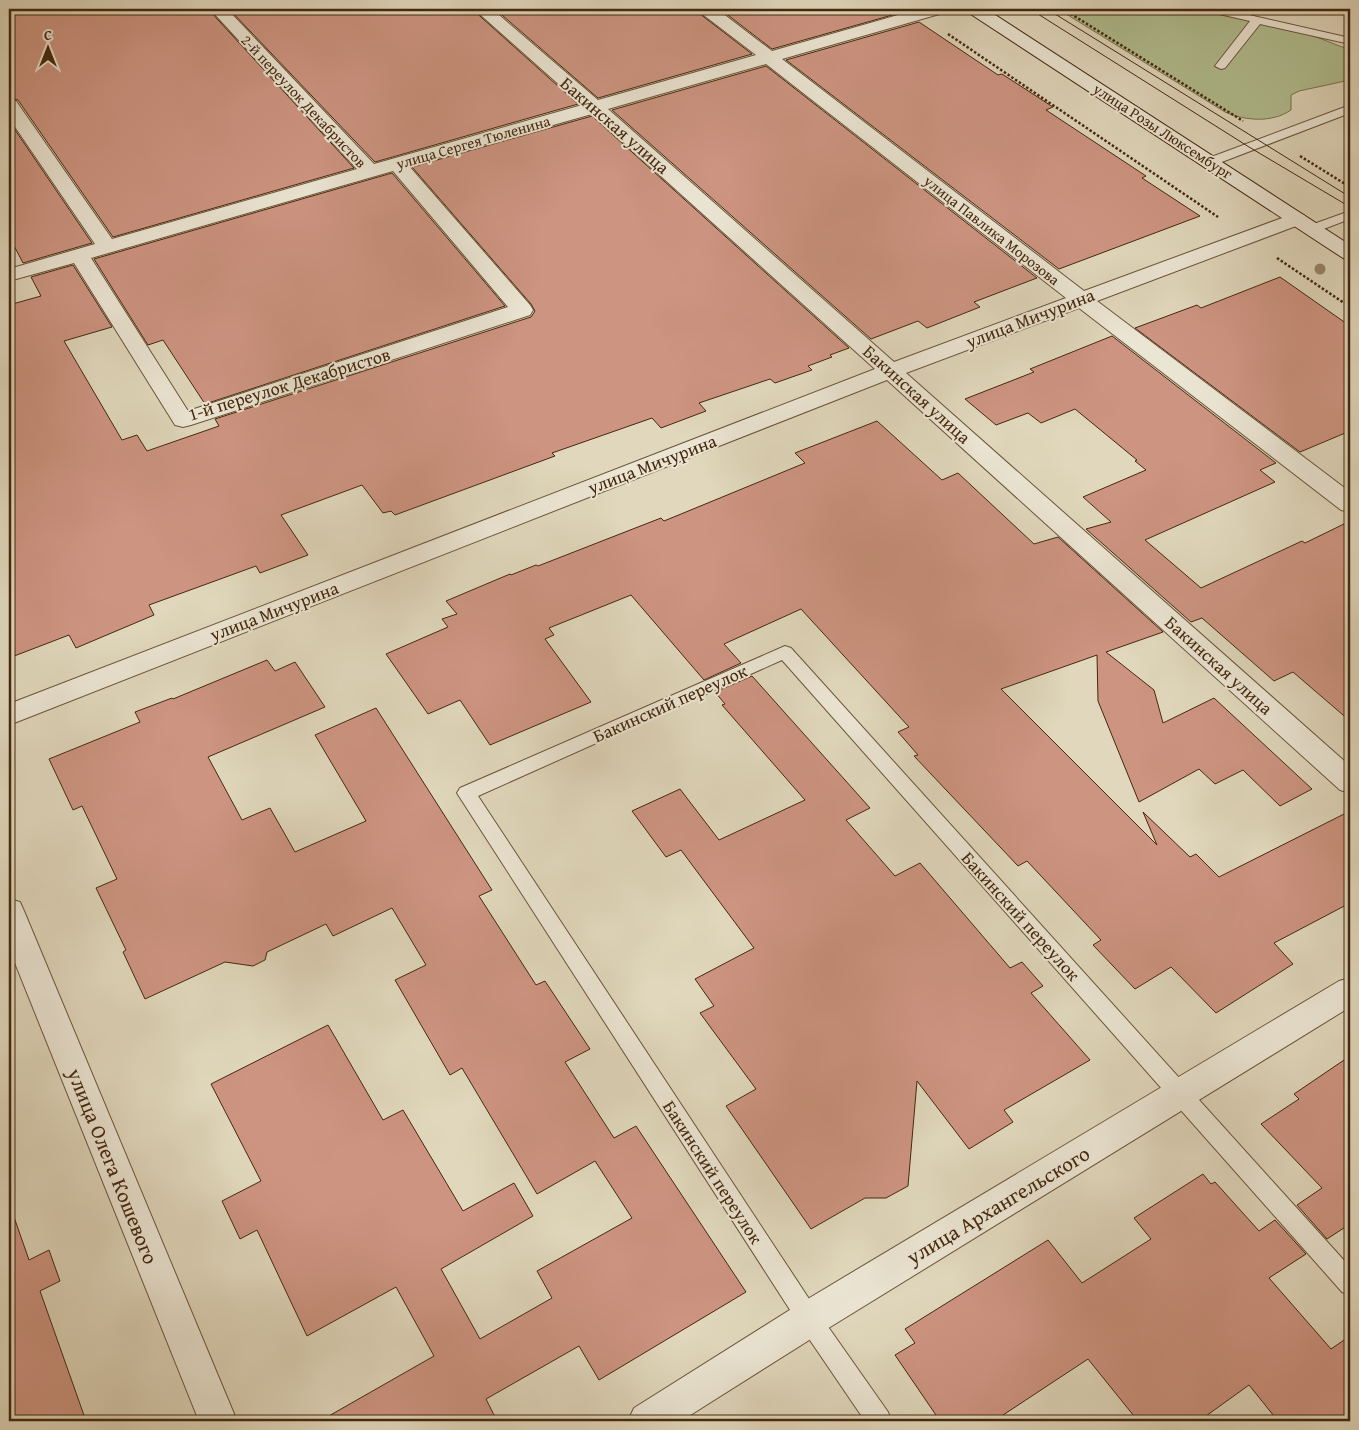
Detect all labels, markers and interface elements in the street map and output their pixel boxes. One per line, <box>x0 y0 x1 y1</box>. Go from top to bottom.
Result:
north arrow <box>22 22 72 72</box>
text: С <box>44 25 52 45</box>
street label: 2-й переулок Декабристов <box>237 30 371 172</box>
street label: Бакинская улица <box>554 70 676 180</box>
street label: улица Розы Люксембург <box>1088 77 1237 184</box>
street label: улица Сергея Тюленина <box>393 110 553 174</box>
street label: улица Павлика Морозова <box>919 170 1065 290</box>
street label: улица Мичурина <box>961 281 1099 355</box>
street label: Бакинская улица <box>857 338 977 450</box>
street label: 1-й переулок Декабристов <box>185 340 394 428</box>
street label: улица Мичурина <box>583 427 721 501</box>
street label: улица Мичурина <box>205 574 343 648</box>
street label: Бакинская улица <box>1159 609 1279 721</box>
street label: Бакинский переулок <box>588 657 752 749</box>
street label: Бакинский переулок <box>955 845 1087 987</box>
street label: улица Олега Кошевого <box>59 1062 166 1269</box>
street label: Бакинский переулок <box>656 1095 770 1250</box>
street label: улица Архангельского <box>900 1138 1096 1273</box>

